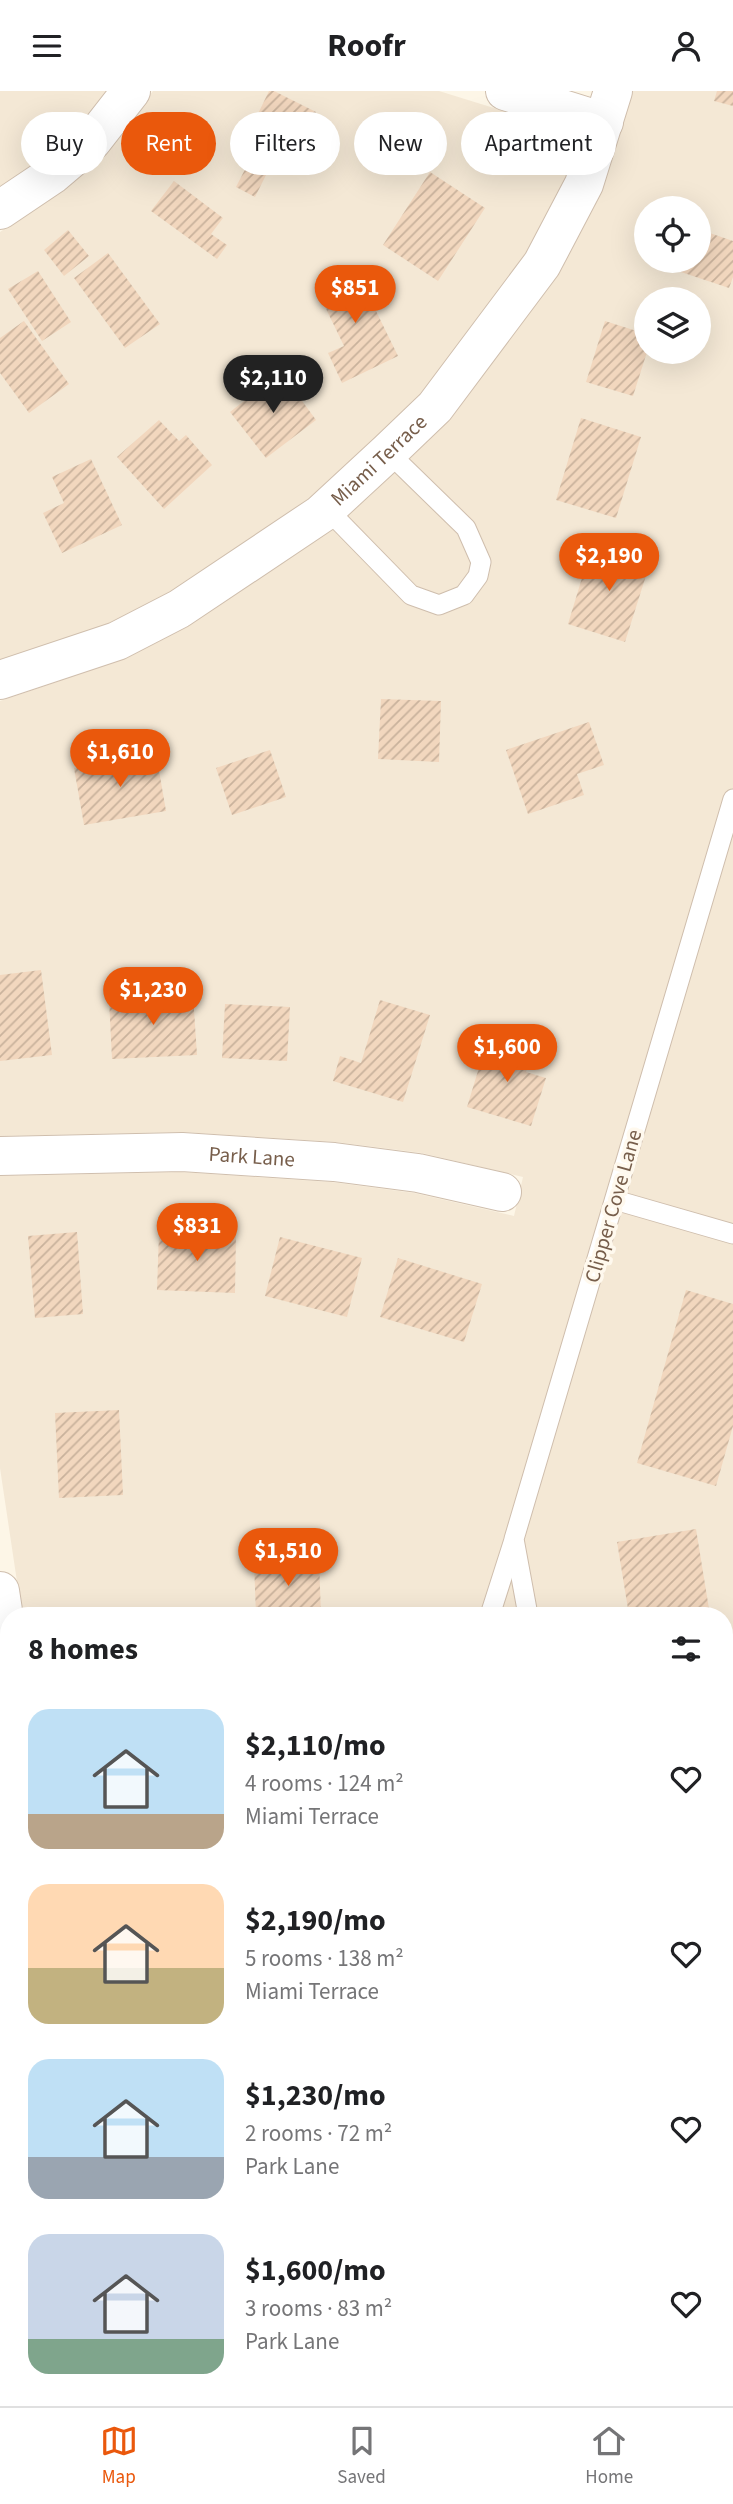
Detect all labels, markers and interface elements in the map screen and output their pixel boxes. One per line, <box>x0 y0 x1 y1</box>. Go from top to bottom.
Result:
text: Roofr <box>327 23 406 69</box>
icon: menu <box>28 27 66 65</box>
icon: person <box>667 27 705 65</box>
chip: Buy <box>21 112 107 175</box>
chip: Rent <box>121 112 216 175</box>
chip: Filters <box>230 112 340 175</box>
chip: New <box>354 112 447 175</box>
chip: Apartment <box>461 112 616 175</box>
map controls <box>634 196 711 364</box>
button: locate <box>634 196 711 273</box>
pin: $851 <box>314 265 396 325</box>
text: $851 <box>331 271 379 304</box>
button: layers <box>634 287 711 364</box>
pin: $2,110 <box>216 355 330 415</box>
text: $2,110 <box>239 361 307 394</box>
street label: Miami Terrace <box>324 407 434 513</box>
pin: $2,190 <box>552 533 666 593</box>
text: $2,190 <box>575 539 643 572</box>
pin: $1,610 <box>63 729 177 789</box>
text: $1,610 <box>86 735 154 768</box>
pin: $1,230 <box>96 967 210 1027</box>
text: $1,230 <box>119 973 187 1006</box>
pin: $1,600 <box>450 1025 564 1084</box>
text: $1,600 <box>473 1030 541 1063</box>
street label: Clipper Cove Lane <box>577 1126 649 1286</box>
street label: Park Lane <box>208 1139 296 1174</box>
pin: $831 <box>156 1203 238 1263</box>
text: $831 <box>173 1209 221 1242</box>
pin: $1,510 <box>231 1529 345 1588</box>
text: $1,510 <box>254 1534 322 1567</box>
text: 8 homes <box>28 1628 138 1671</box>
icon: filters <box>667 1630 705 1668</box>
text: $2,110/mo <box>245 1724 386 1767</box>
icon: home <box>84 1737 168 1821</box>
icon: heart <box>667 1760 705 1798</box>
text: 4 rooms · 124 m² <box>245 1767 404 1800</box>
text: Miami Terrace <box>245 1800 379 1833</box>
text: $2,190/mo <box>245 1899 386 1942</box>
icon: home <box>84 1912 168 1996</box>
icon: heart <box>667 1935 705 1973</box>
text: 5 rooms · 138 m² <box>245 1942 404 1975</box>
text: Miami Terrace <box>245 1975 379 2008</box>
text: $1,230/mo <box>245 2074 386 2117</box>
icon: home <box>84 2087 168 2171</box>
icon: heart <box>667 2110 705 2148</box>
text: 2 rooms · 72 m² <box>245 2117 392 2150</box>
text: Park Lane <box>245 2150 339 2183</box>
text: $1,600/mo <box>245 2249 386 2292</box>
icon: home <box>84 2262 168 2346</box>
icon: heart <box>667 2285 705 2323</box>
text: 3 rooms · 83 m² <box>245 2292 392 2325</box>
text: Park Lane <box>245 2325 339 2358</box>
tab: Map <box>100 2422 138 2491</box>
tab: Saved <box>337 2422 386 2491</box>
tab: Home <box>585 2422 633 2491</box>

